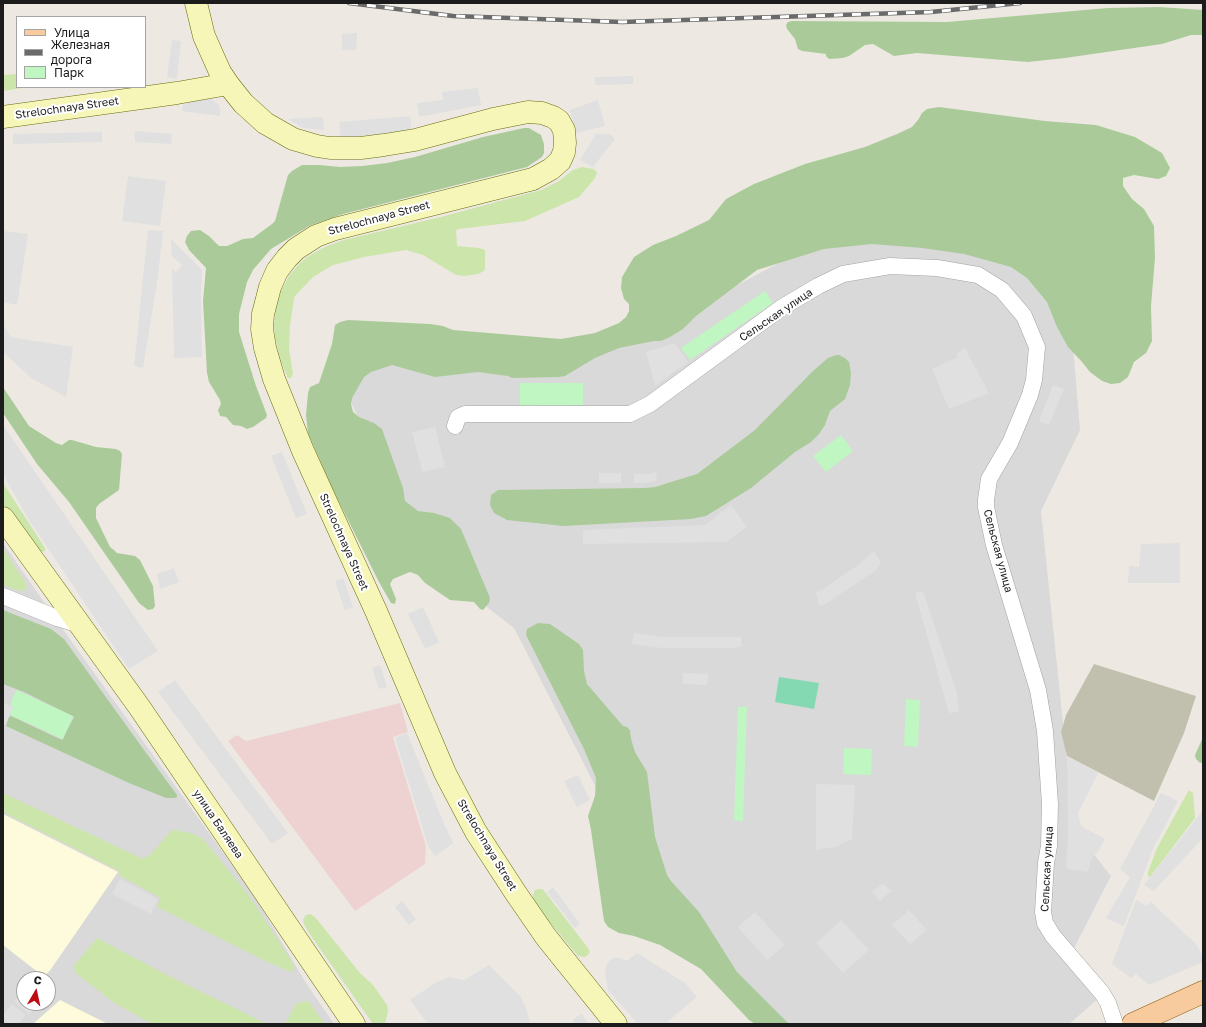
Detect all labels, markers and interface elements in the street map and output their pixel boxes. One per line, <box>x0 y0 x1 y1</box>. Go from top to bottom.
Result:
legend <box>16 16 146 88</box>
text: Улица <box>54 25 90 40</box>
text: Железная дорога <box>51 37 110 67</box>
text: Парк <box>54 65 84 80</box>
street label: Strelochnaya Street <box>14 94 120 122</box>
street label: Strelochnaya Street <box>327 198 431 238</box>
street label: Сельская улица <box>737 286 815 344</box>
street label: Strelochnaya Street <box>317 492 371 592</box>
street label: Сельская улица <box>981 508 1015 594</box>
street label: улица Баляева <box>190 787 246 861</box>
street label: Strelochnaya Street <box>454 797 520 893</box>
street label: Сельская улица <box>1038 826 1056 912</box>
north arrow <box>16 971 56 1011</box>
text: С <box>33 973 43 987</box>

